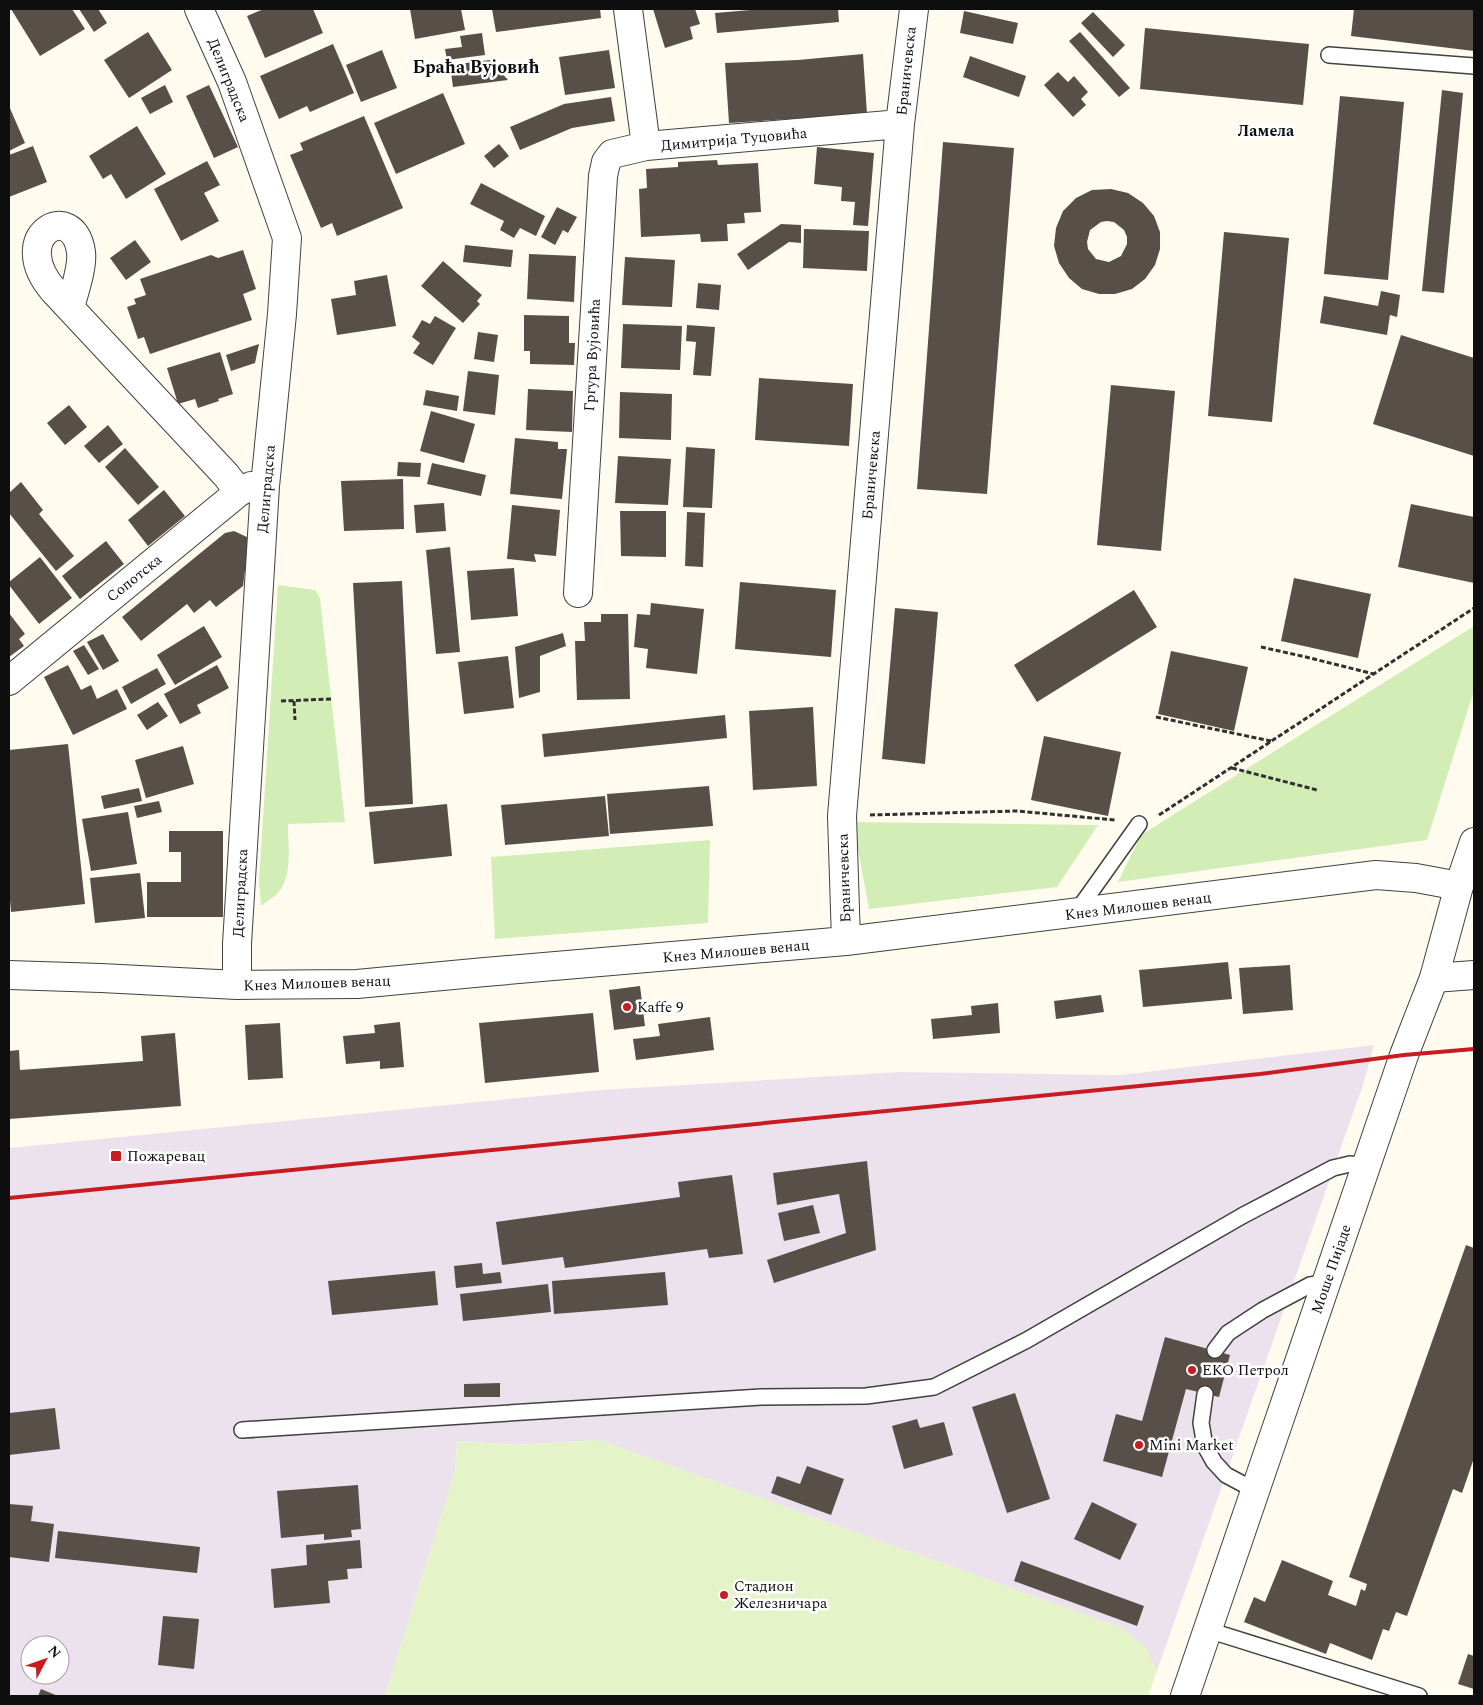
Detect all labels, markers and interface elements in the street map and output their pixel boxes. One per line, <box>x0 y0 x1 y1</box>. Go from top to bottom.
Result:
street label: Браничевска <box>890 25 923 117</box>
street label: Делиградска <box>201 35 256 126</box>
district label: Браћа Вујовић <box>412 54 540 81</box>
district label: Ламела <box>1238 119 1295 143</box>
street label: Димитрија Туцовића <box>660 122 809 157</box>
street label: Гргура Вујовића <box>578 297 607 412</box>
street label: Браничевска <box>856 429 887 521</box>
street label: Делиградска <box>251 443 282 534</box>
street label: Сопотска <box>101 548 168 608</box>
street label: Браничевска <box>831 832 858 923</box>
street label: Делиградска <box>227 847 254 938</box>
street label: Кнез Милошев венац <box>1064 886 1213 927</box>
street label: Кнез Милошев венац <box>662 934 811 969</box>
street label: Кнез Милошев венац <box>243 969 391 998</box>
place label: Kaffe 9 <box>637 996 683 1019</box>
marker: Kaffe 9 <box>621 1001 633 1013</box>
place label: Пожаревац <box>127 1145 206 1168</box>
marker: Пожаревац <box>109 1149 123 1163</box>
street label: Моше Пијаде <box>1305 1221 1358 1317</box>
place label: ЕКО Петрол <box>1202 1359 1289 1382</box>
marker: ЕКО Петрол <box>1186 1364 1198 1376</box>
place label: Mini Market <box>1149 1434 1234 1457</box>
marker: Mini Market <box>1133 1439 1145 1451</box>
place label: Стадион Железничара <box>734 1575 828 1615</box>
marker: Стадион Железничара <box>718 1589 730 1601</box>
north arrow <box>20 1635 70 1685</box>
text: N <box>43 1641 66 1663</box>

